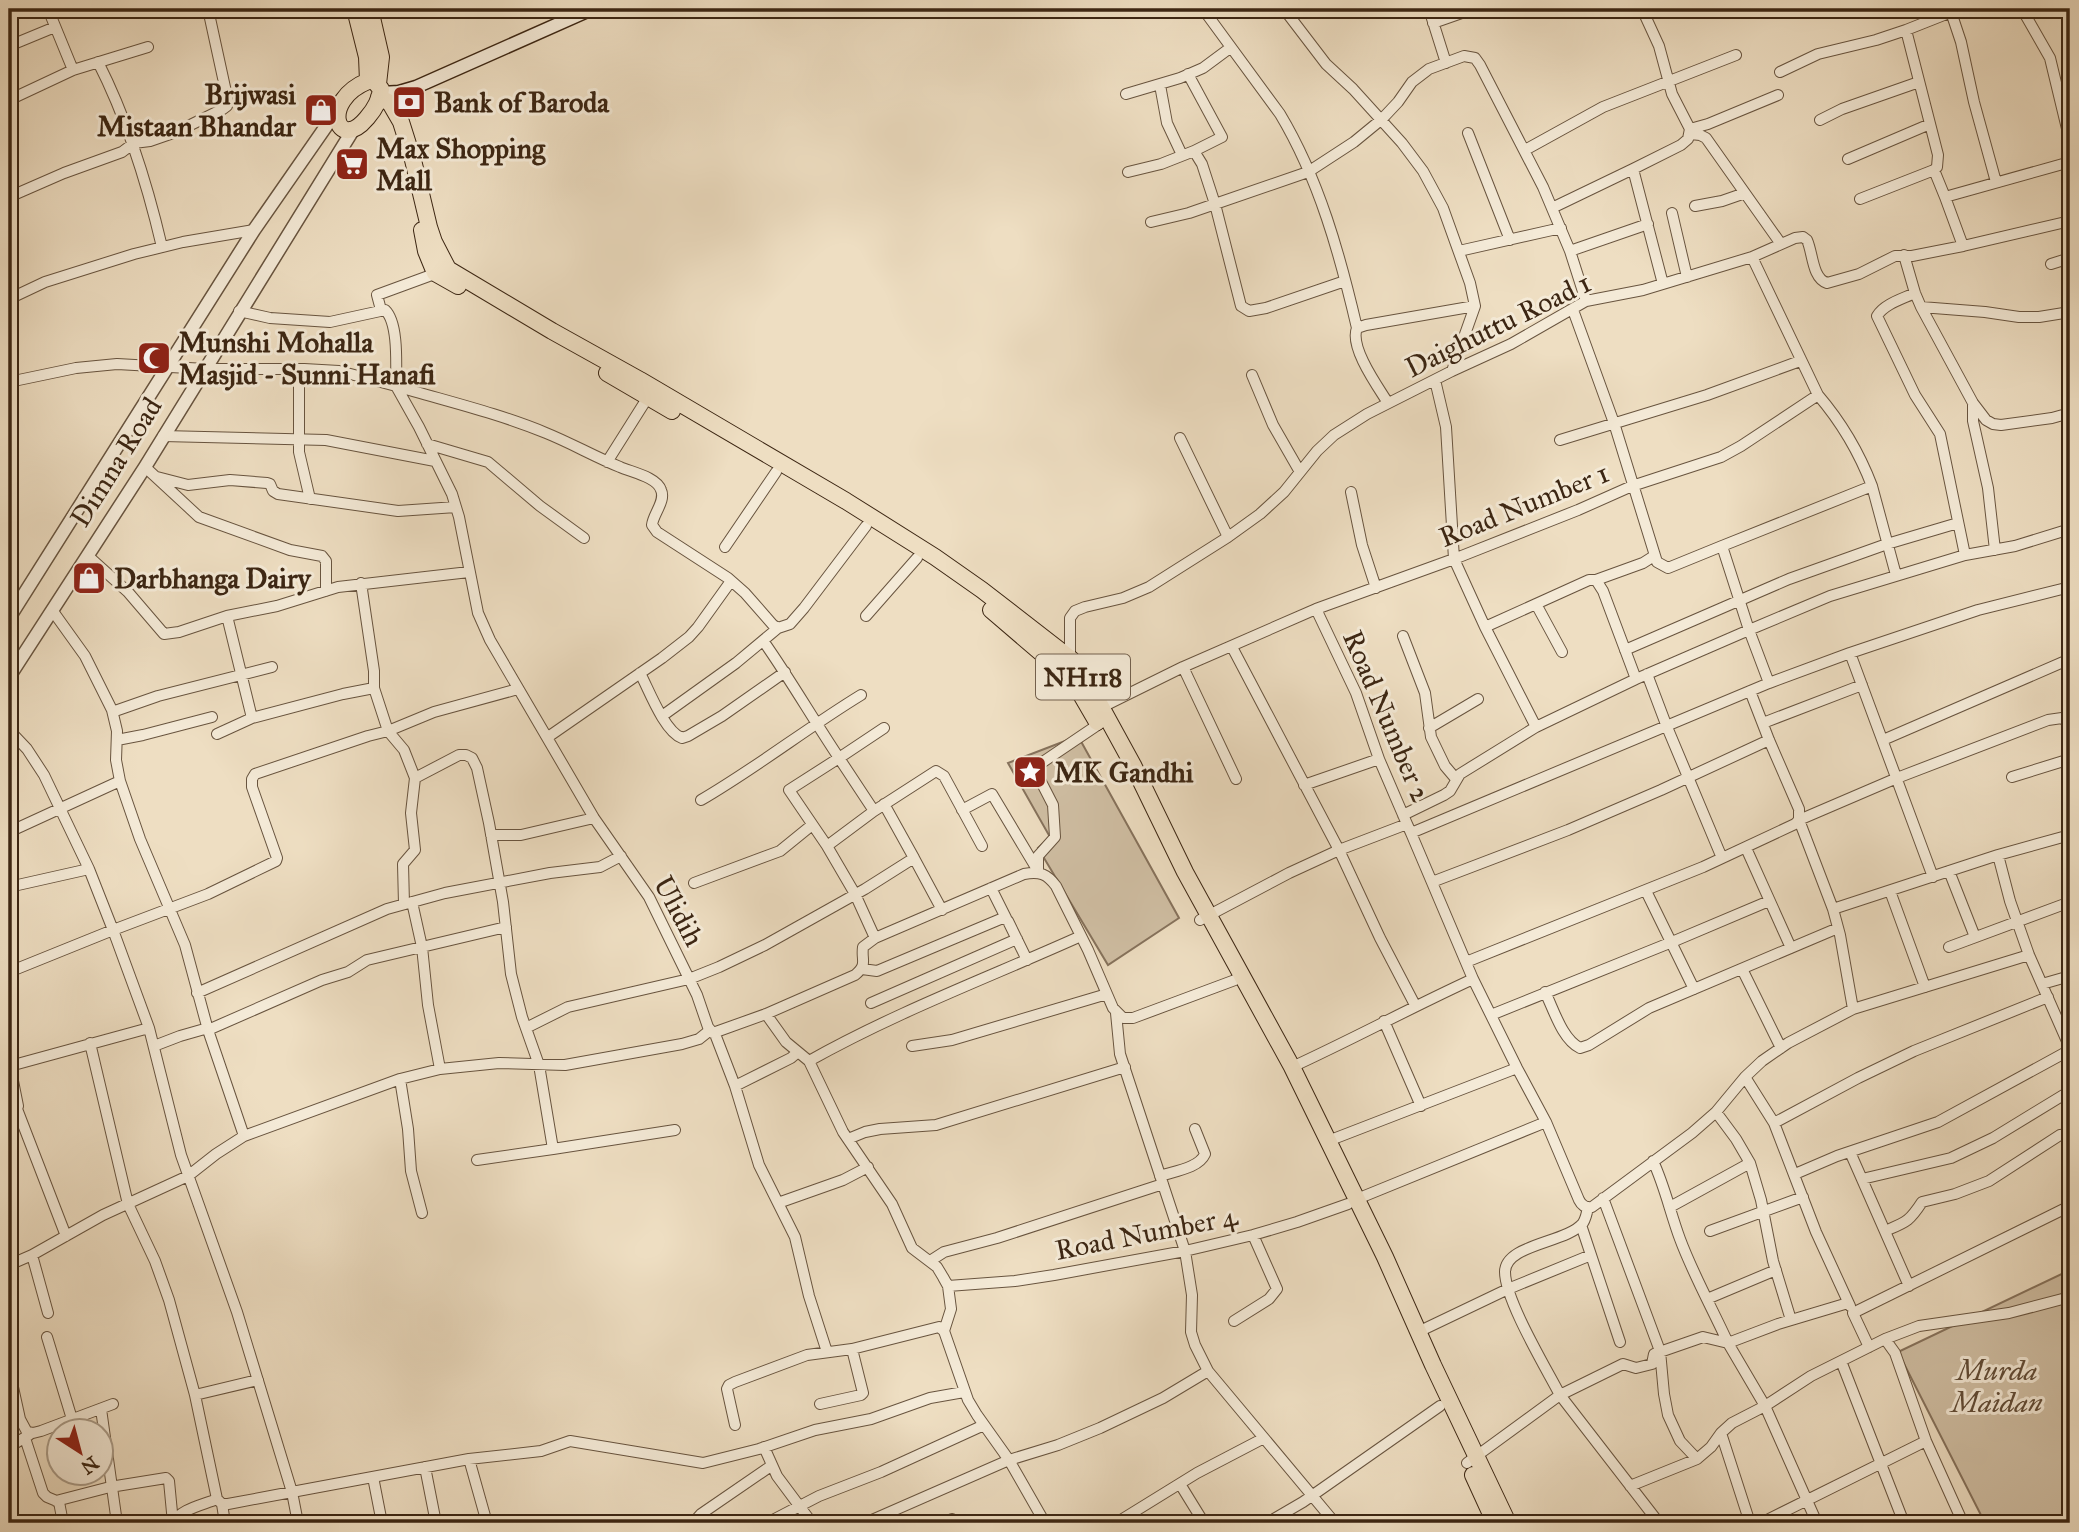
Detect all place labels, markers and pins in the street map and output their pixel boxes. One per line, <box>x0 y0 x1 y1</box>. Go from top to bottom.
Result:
place label: Brijwasi Mistaan Bhandar <box>97 77 296 144</box>
bank icon: Bank of Baroda <box>390 83 428 121</box>
place label: Bank of Baroda <box>434 85 610 120</box>
shop icon: Brijwasi Mistaan Bhandar <box>302 91 340 129</box>
place label: Max Shopping Mall <box>376 131 546 198</box>
supermarket icon: Max Shopping Mall <box>333 145 371 183</box>
place label: Munshi Mohalla Masjid - Sunni Hanafi <box>178 325 436 392</box>
mosque icon: Munshi Mohalla Masjid - Sunni Hanafi <box>135 339 173 377</box>
shop icon: Darbhanga Dairy <box>70 559 108 597</box>
place label: Darbhanga Dairy <box>114 561 311 596</box>
place icon: MK Gandhi <box>1011 753 1049 791</box>
place label: MK Gandhi <box>1054 755 1194 790</box>

